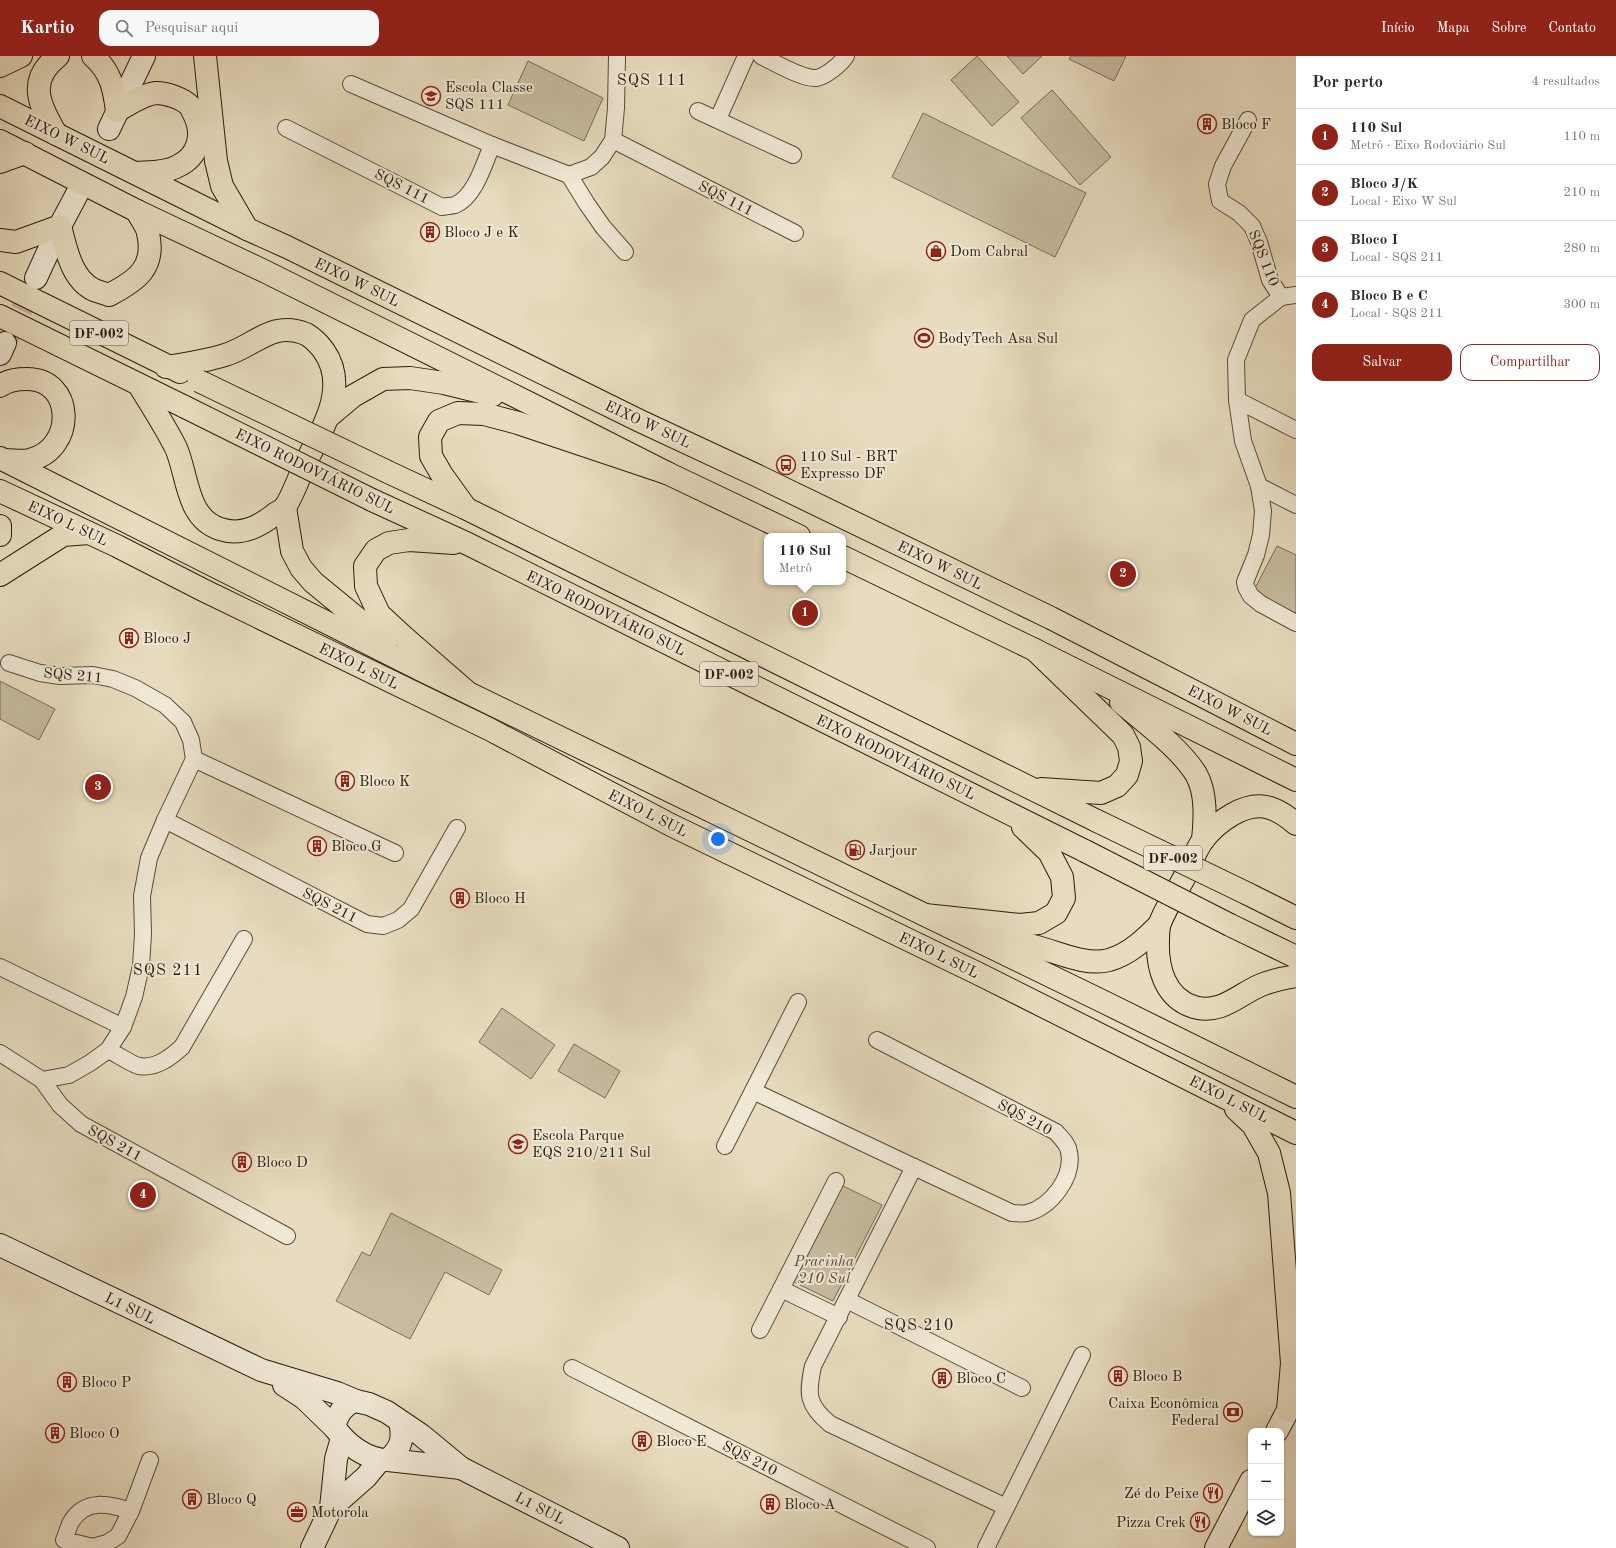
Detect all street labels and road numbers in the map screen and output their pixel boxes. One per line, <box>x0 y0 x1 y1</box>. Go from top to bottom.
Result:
street label: EIXO W SUL <box>21 113 111 167</box>
street label: SQS 111 <box>371 167 431 208</box>
street label: SQS 111 <box>695 179 755 220</box>
street label: SQS 110 <box>1245 228 1281 289</box>
street label: EIXO W SUL <box>311 256 401 310</box>
road number: DF-002 <box>70 321 128 345</box>
street label: EIXO W SUL <box>602 399 693 452</box>
street label: EIXO RODOVIÁRIO SUL <box>232 425 398 517</box>
street label: EIXO L SUL <box>25 499 110 549</box>
street label: EIXO W SUL <box>894 539 984 593</box>
street label: EIXO RODOVIÁRIO SUL <box>523 567 689 659</box>
street label: EIXO L SUL <box>316 642 401 693</box>
road number: DF-002 <box>700 662 758 686</box>
street label: SQS 211 <box>43 666 103 687</box>
street label: EIXO W SUL <box>1185 684 1274 739</box>
street label: EIXO RODOVIÁRIO SUL <box>813 711 979 803</box>
street label: EIXO L SUL <box>605 788 689 841</box>
road number: DF-002 <box>1144 846 1202 870</box>
street label: SQS 211 <box>299 886 359 927</box>
street label: EIXO L SUL <box>896 931 981 982</box>
street label: EIXO L SUL <box>1186 1074 1270 1127</box>
street label: SQS 210 <box>995 1098 1054 1139</box>
street label: SQS 211 <box>85 1123 144 1165</box>
street label: L1 SUL <box>102 1291 157 1328</box>
street label: SQS 210 <box>719 1439 779 1480</box>
street label: L1 SUL <box>512 1490 567 1528</box>

